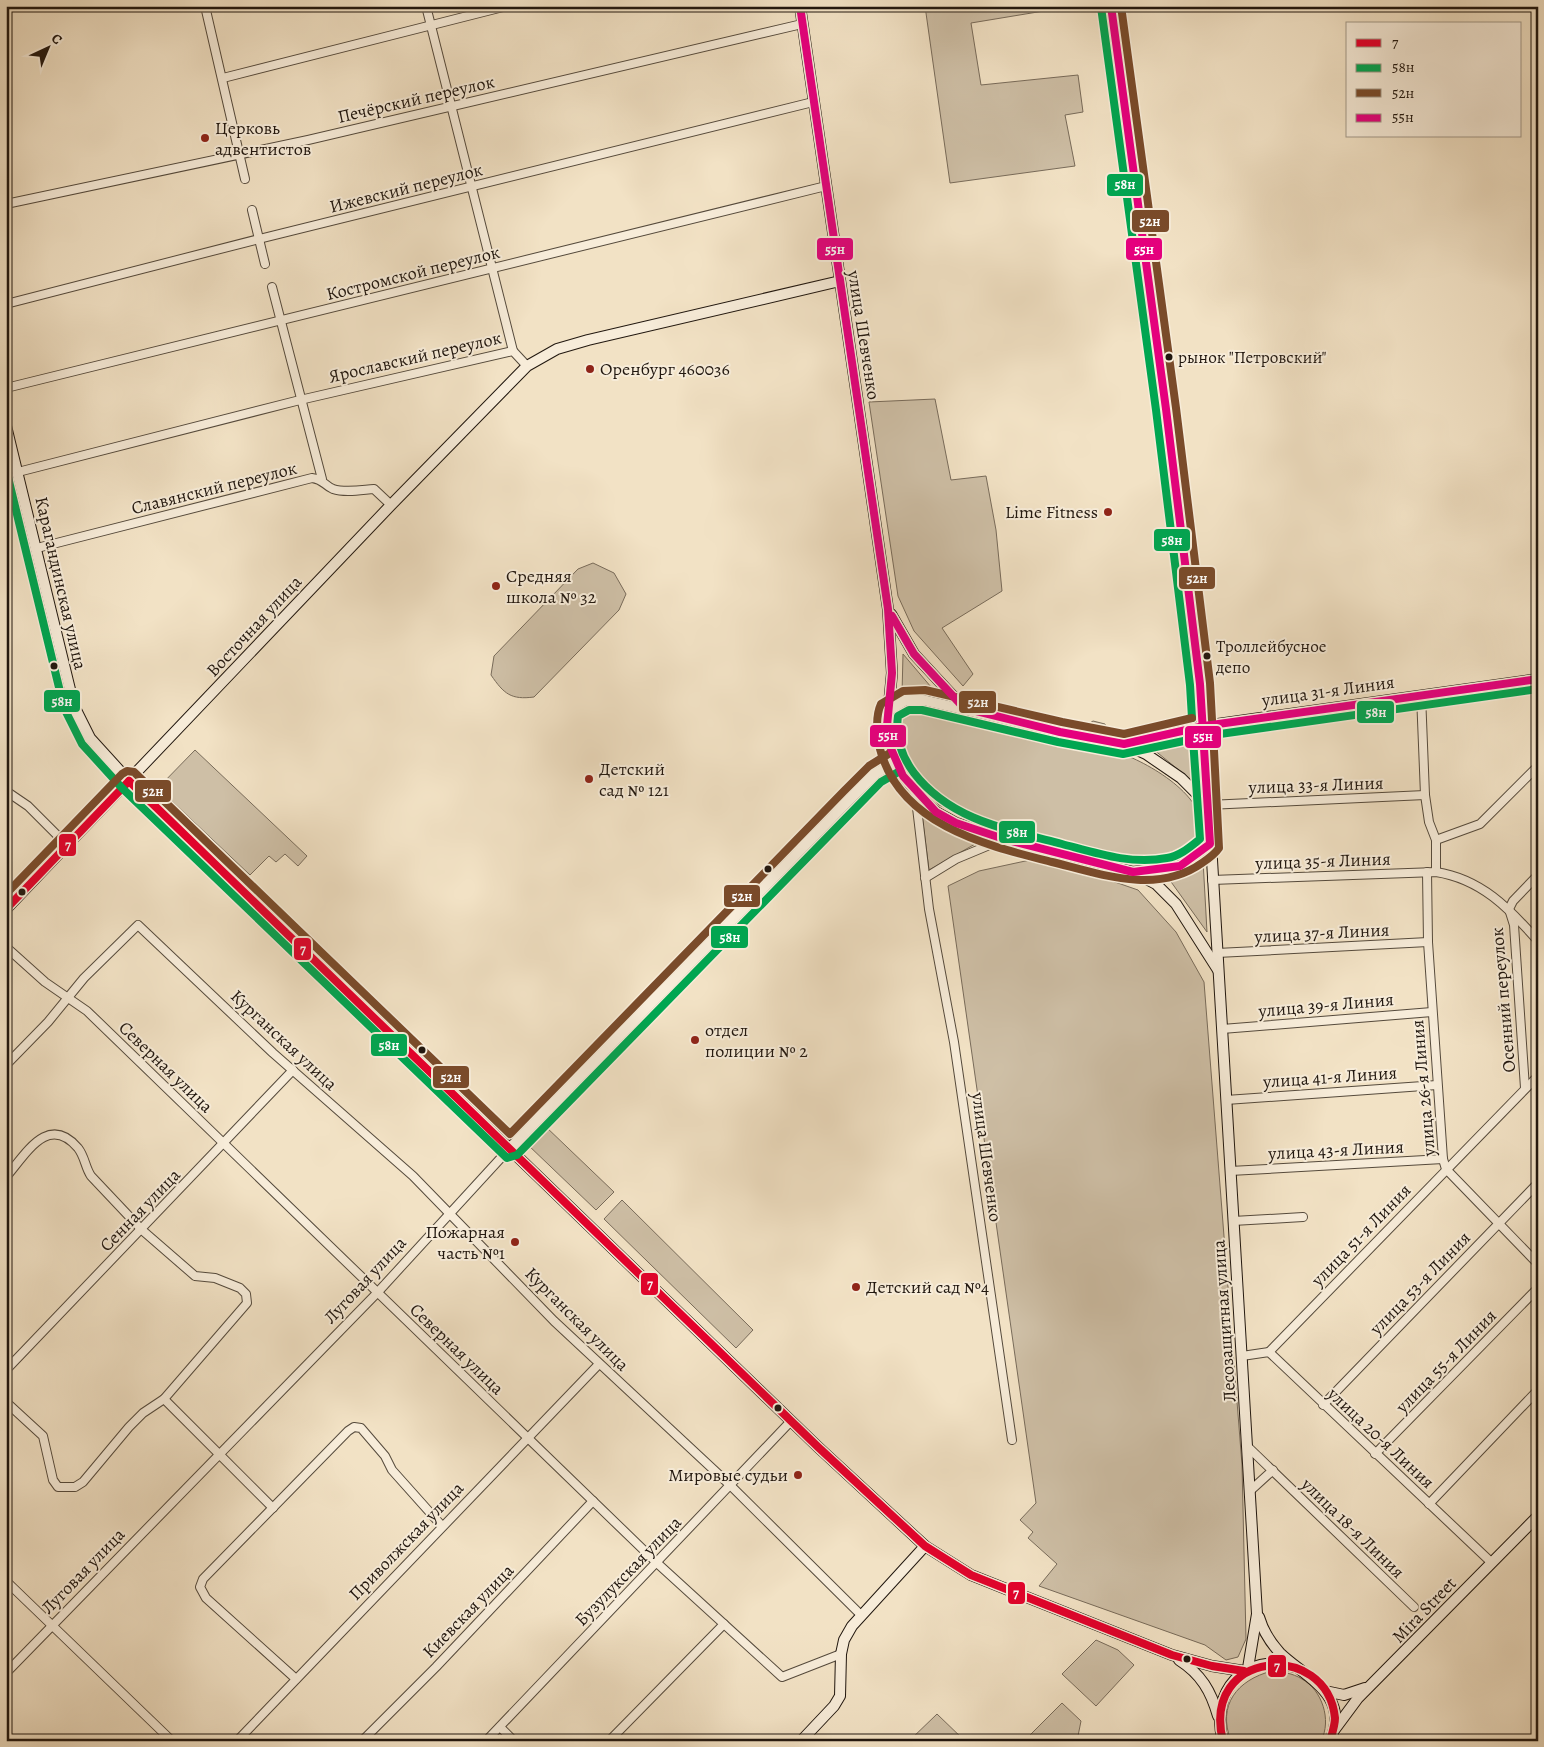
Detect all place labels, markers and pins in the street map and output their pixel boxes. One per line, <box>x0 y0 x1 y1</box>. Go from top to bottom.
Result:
place label: Церковь адвентистов <box>215 116 311 161</box>
marker: Церковь адвентистов <box>199 132 211 144</box>
place label: рынок "Петровский" <box>1178 346 1327 369</box>
marker: рынок "Петровский" <box>1164 352 1174 362</box>
place label: Оренбург 460036 <box>600 357 730 381</box>
marker: Оренбург 460036 <box>584 363 596 375</box>
place label: Lime Fitness <box>1005 500 1098 524</box>
marker: Lime Fitness <box>1102 506 1114 518</box>
place label: Средняя школа № 32 <box>506 564 597 609</box>
marker: Средняя школа № 32 <box>490 580 502 592</box>
place label: Троллейбусное депо <box>1215 635 1327 679</box>
marker: Троллейбусное депо <box>1202 651 1212 661</box>
unlabelled marker <box>49 661 59 671</box>
place label: Детский сад № 121 <box>599 757 669 802</box>
marker: Детский сад № 121 <box>583 773 595 785</box>
unlabelled marker <box>763 864 773 874</box>
unlabelled marker <box>17 887 27 897</box>
place label: отдел полиции № 2 <box>705 1018 808 1063</box>
marker: отдел полиции № 2 <box>689 1034 701 1046</box>
unlabelled marker <box>417 1045 427 1055</box>
place label: Пожарная часть №1 <box>425 1220 505 1265</box>
marker: Пожарная часть №1 <box>509 1236 521 1248</box>
place label: Детский сад №4 <box>866 1275 989 1299</box>
marker: Детский сад №4 <box>850 1281 862 1293</box>
unlabelled marker <box>773 1403 783 1413</box>
place label: Мировые судьи <box>668 1463 788 1487</box>
marker: Мировые судьи <box>792 1469 804 1481</box>
unlabelled marker <box>1182 1654 1192 1664</box>

